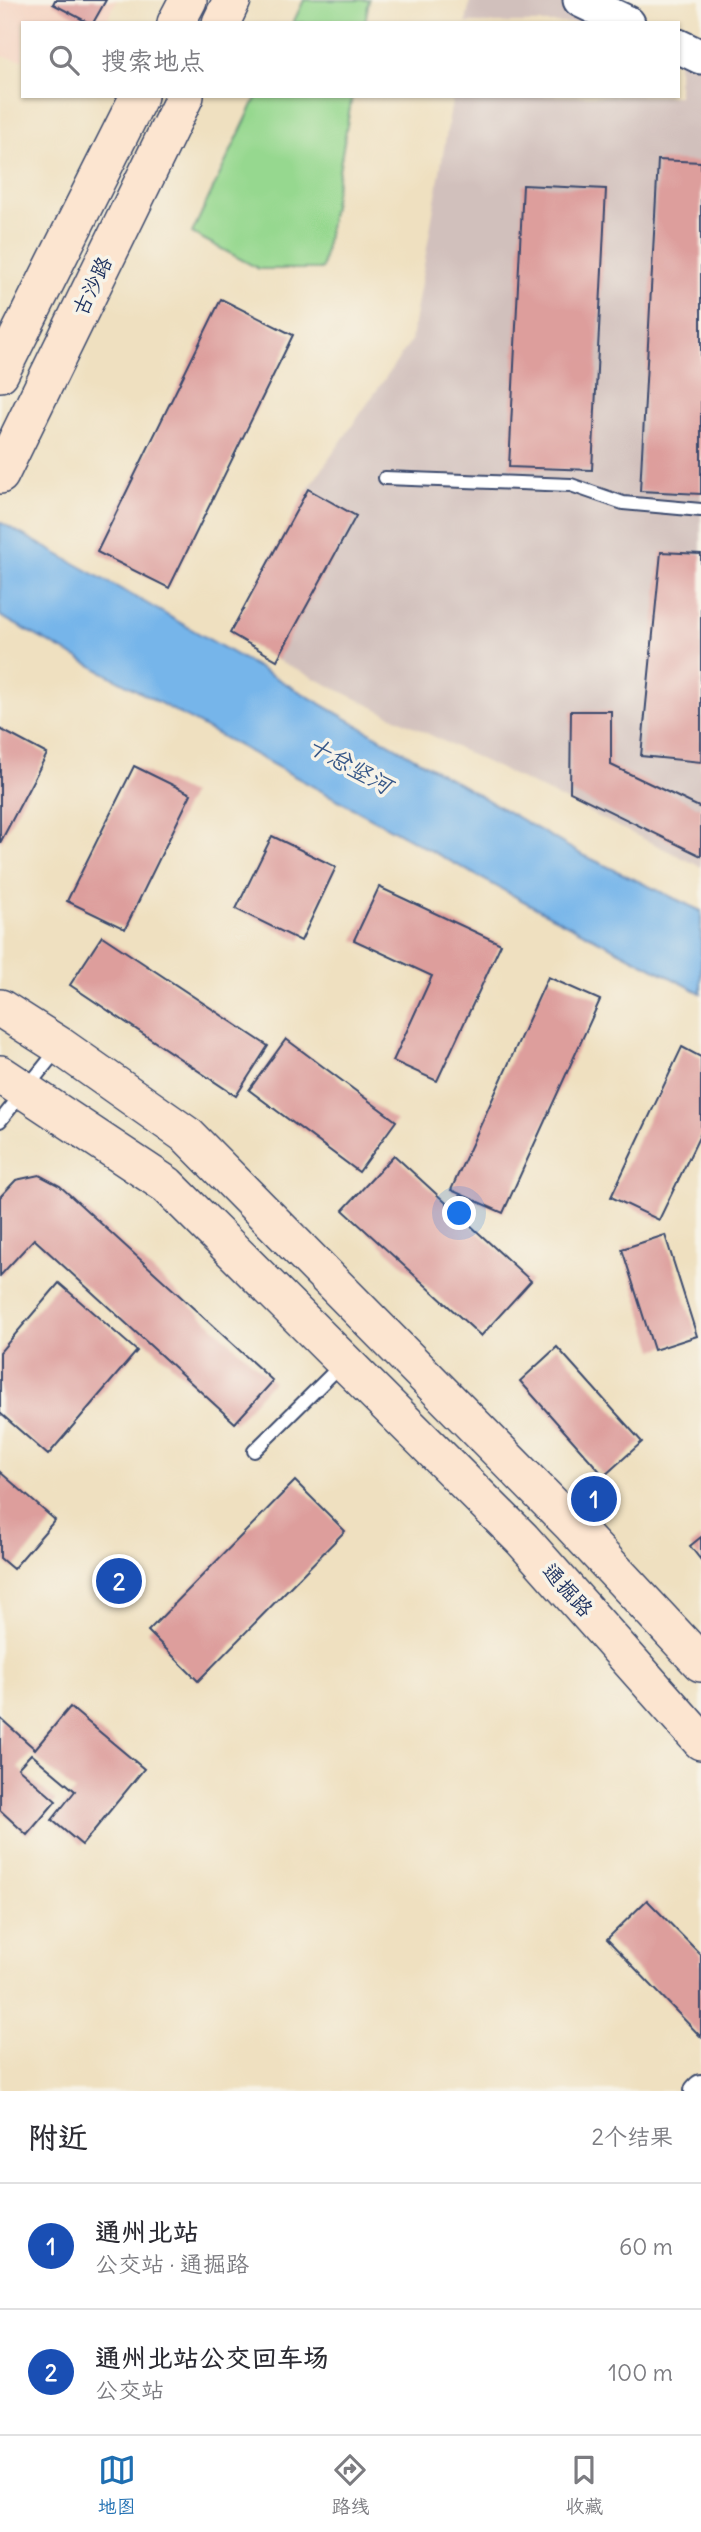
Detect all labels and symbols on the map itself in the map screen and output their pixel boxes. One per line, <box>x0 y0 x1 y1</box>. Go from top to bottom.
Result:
street label: 古沙路 <box>66 252 118 320</box>
water label: 十总竖河 <box>303 730 401 802</box>
your location <box>442 1196 476 1230</box>
pin: 1 <box>571 1473 617 1525</box>
pin: 2 <box>96 1555 142 1607</box>
street label: 通掘路 <box>537 1558 599 1622</box>

